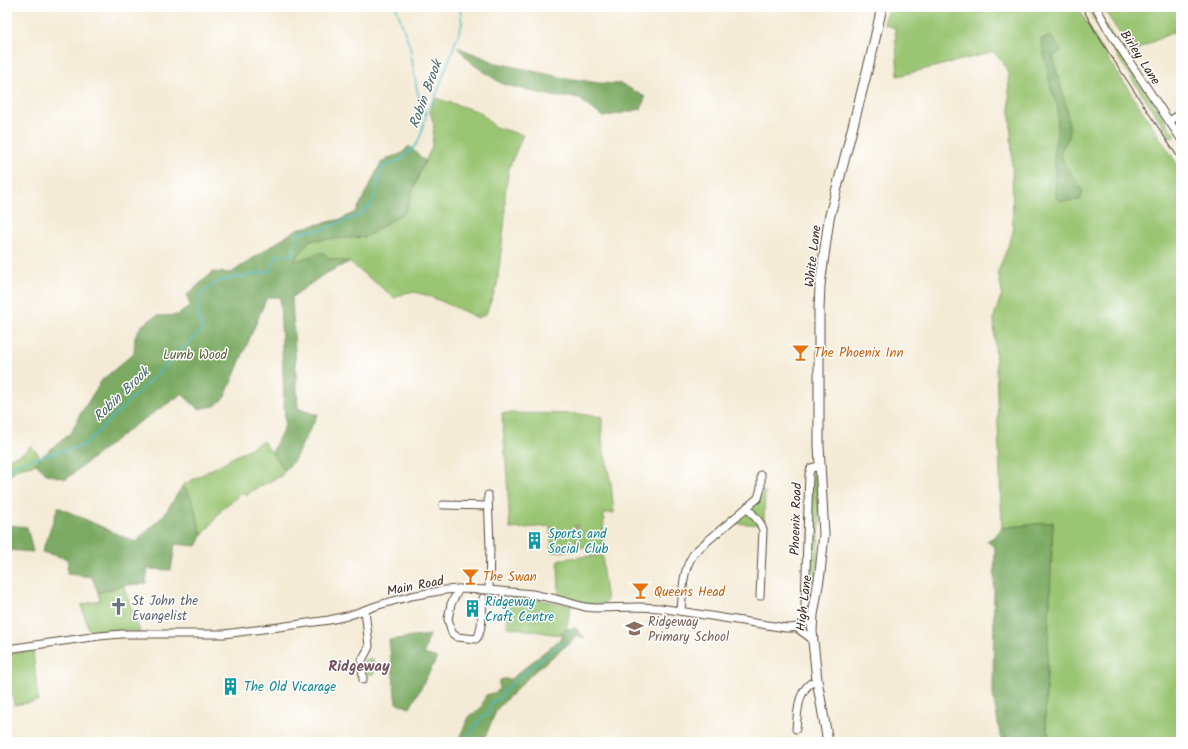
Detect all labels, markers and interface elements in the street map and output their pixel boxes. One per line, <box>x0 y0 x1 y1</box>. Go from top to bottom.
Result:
street label: Birley Lane <box>1114 26 1166 90</box>
water label: Robin Brook <box>403 55 449 132</box>
street label: White Lane <box>799 224 828 288</box>
bar icon: The Phoenix Inn <box>791 342 811 362</box>
place label: The Phoenix Inn <box>814 343 903 364</box>
park label: Lumb Wood <box>163 345 228 366</box>
water label: Robin Brook <box>88 360 157 427</box>
street label: Phoenix Road <box>785 482 808 556</box>
place label: Sports and Social Club <box>548 524 608 560</box>
building icon: Sports and Social Club <box>525 530 545 550</box>
bar icon: The Swan <box>460 566 480 586</box>
place label: The Swan <box>483 567 537 588</box>
street label: Main Road <box>385 571 446 602</box>
street label: High Lane <box>791 574 818 632</box>
bar icon: Queens Head <box>631 581 651 601</box>
place label: Queens Head <box>654 582 726 603</box>
place label: St John the Evangelist <box>132 591 198 627</box>
place label: Ridgeway Craft Centre <box>485 592 554 628</box>
church icon: St John the Evangelist <box>109 597 129 617</box>
building icon: Ridgeway Craft Centre <box>462 598 482 618</box>
place label: Ridgeway Primary School <box>648 612 729 648</box>
school or university icon: Ridgeway Primary School <box>625 618 645 638</box>
district label: Ridgeway <box>328 655 390 679</box>
building icon: The Old Vicarage <box>221 676 241 696</box>
place label: The Old Vicarage <box>244 677 336 698</box>

